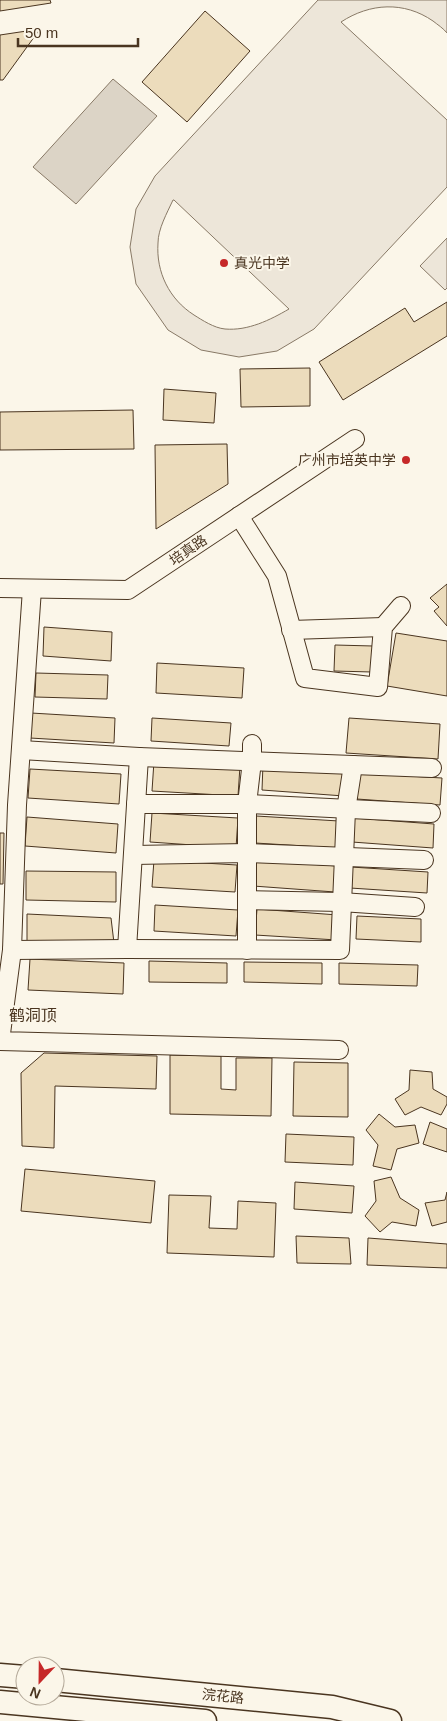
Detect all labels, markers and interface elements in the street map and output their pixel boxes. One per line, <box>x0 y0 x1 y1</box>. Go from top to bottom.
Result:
scale bar <box>18 15 138 47</box>
text: 50 m <box>25 24 58 41</box>
place label: 真光中学 <box>234 255 290 271</box>
marker: 真光中学 <box>218 257 230 269</box>
place label: 广州市培英中学 <box>298 452 396 468</box>
marker: 广州市培英中学 <box>400 454 412 466</box>
street label: 培真路 <box>166 532 210 568</box>
district label: 鹤洞顶 <box>9 1007 57 1024</box>
north arrow <box>15 1656 65 1706</box>
text: N <box>27 1684 43 1702</box>
street label: 浣花路 <box>201 1686 245 1706</box>

